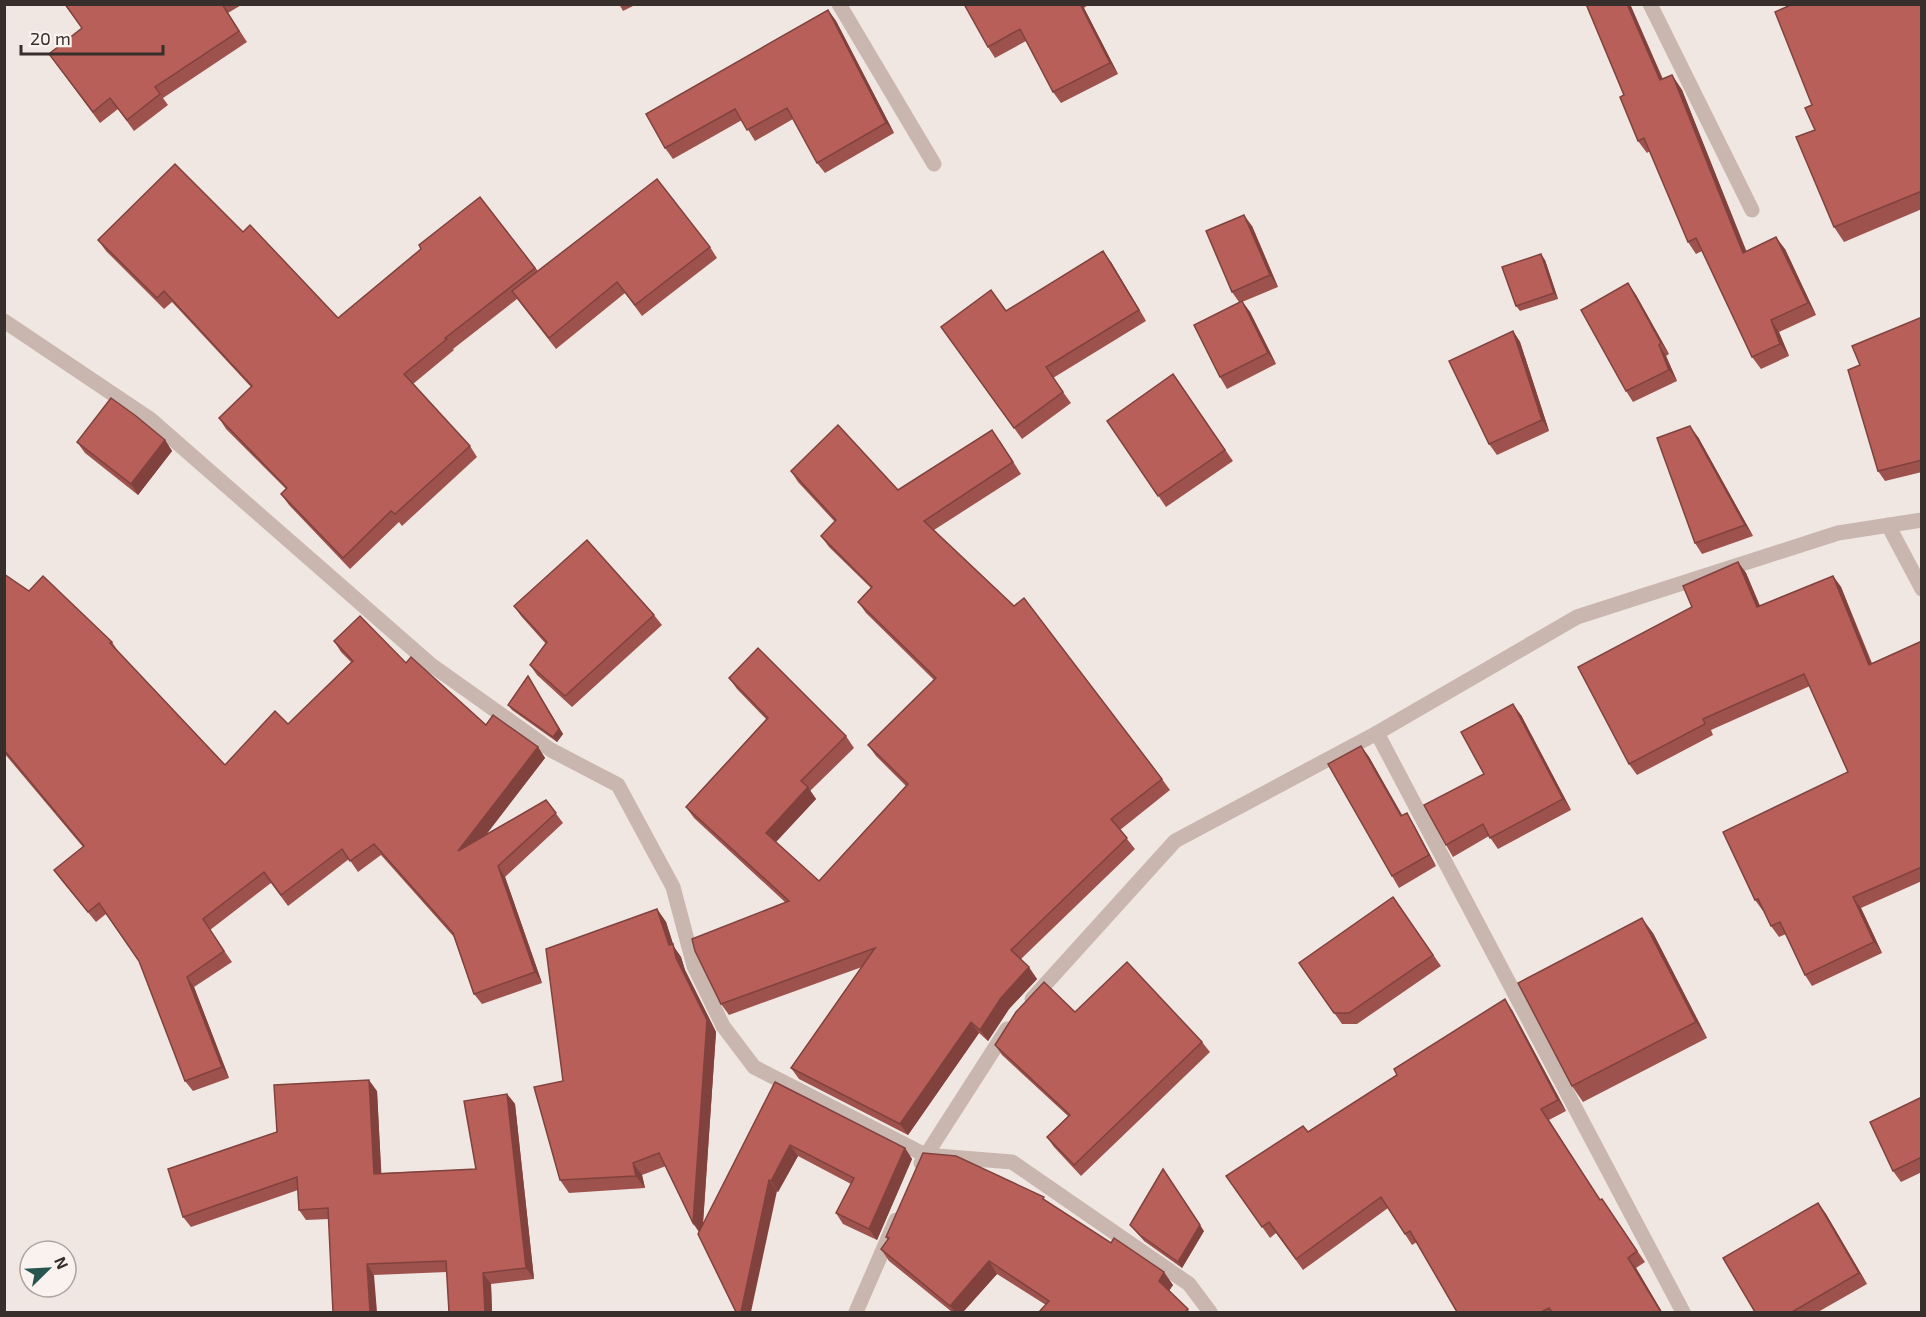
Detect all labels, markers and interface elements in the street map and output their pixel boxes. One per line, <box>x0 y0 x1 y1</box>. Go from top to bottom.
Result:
scale bar <box>21 18 164 56</box>
text: 20 m <box>30 27 71 49</box>
north arrow <box>18 1239 78 1299</box>
text: N <box>51 1254 73 1272</box>

